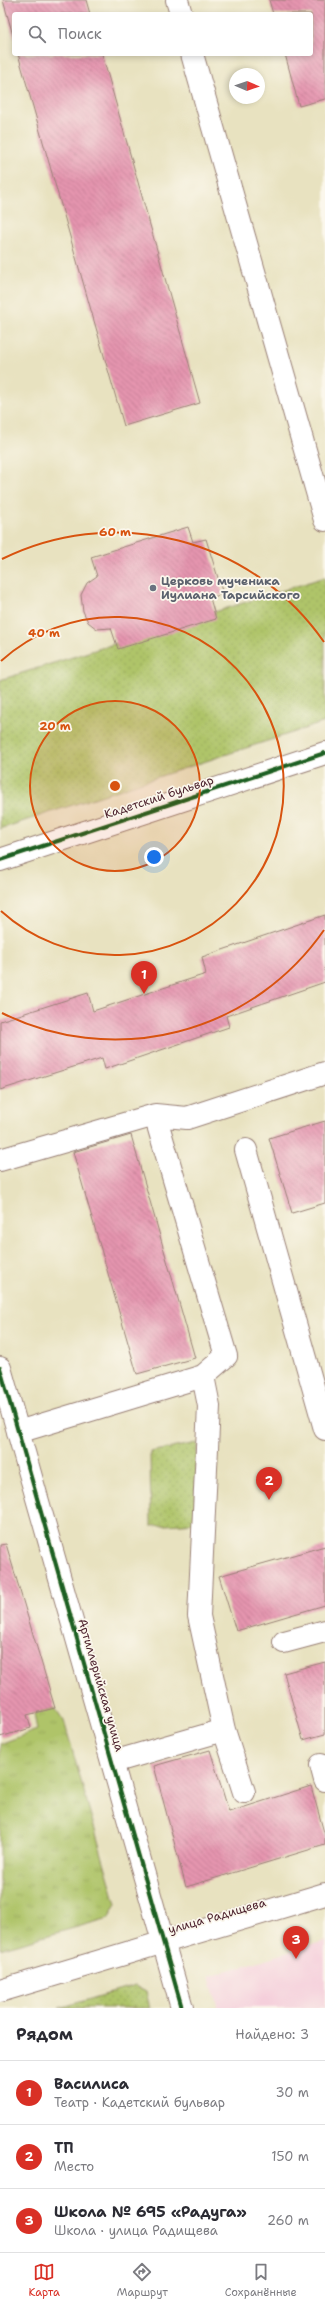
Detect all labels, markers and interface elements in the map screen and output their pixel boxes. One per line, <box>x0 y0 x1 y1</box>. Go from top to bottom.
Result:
search box <box>12 12 313 56</box>
icon: search <box>26 23 48 45</box>
text: Поиск <box>58 24 102 44</box>
north arrow <box>229 68 265 104</box>
text: 60 m <box>99 524 131 540</box>
place label: Церковь мученика Иулиана Тарсийского <box>161 573 300 603</box>
marker: Церковь мученика Иулиана Тарсийского <box>148 583 158 593</box>
text: 40 m <box>28 625 60 641</box>
text: 20 m <box>39 718 71 734</box>
street label: Кадетский бульвар <box>102 772 216 822</box>
centre of rings <box>108 779 122 793</box>
your location <box>144 847 164 867</box>
pin: 1 <box>131 961 157 994</box>
pin: 2 <box>256 1467 282 1500</box>
street label: Артиллерийская улица <box>74 1617 128 1754</box>
street label: улица Радищева <box>166 1894 268 1938</box>
pin: 3 <box>283 1926 309 1959</box>
text: Рядом <box>16 2023 73 2045</box>
text: Найдено: 3 <box>235 2026 309 2043</box>
text: Василиса <box>54 2074 129 2094</box>
text: 1 <box>26 2084 32 2101</box>
text: 30 m <box>275 2084 309 2101</box>
text: Театр · Кадетский бульвар <box>54 2094 225 2111</box>
text: ТП <box>54 2138 74 2158</box>
text: 2 <box>24 2148 34 2165</box>
text: 150 m <box>271 2148 309 2165</box>
text: Место <box>54 2158 94 2175</box>
text: Школа № 695 «Радуга» <box>54 2202 247 2222</box>
text: 3 <box>24 2212 34 2229</box>
text: 260 m <box>267 2212 309 2229</box>
text: Школа · улица Радищева <box>54 2222 218 2239</box>
tab: Карта <box>28 2261 60 2300</box>
tab: Маршрут <box>117 2261 168 2300</box>
tab: Сохранённые <box>225 2261 297 2300</box>

